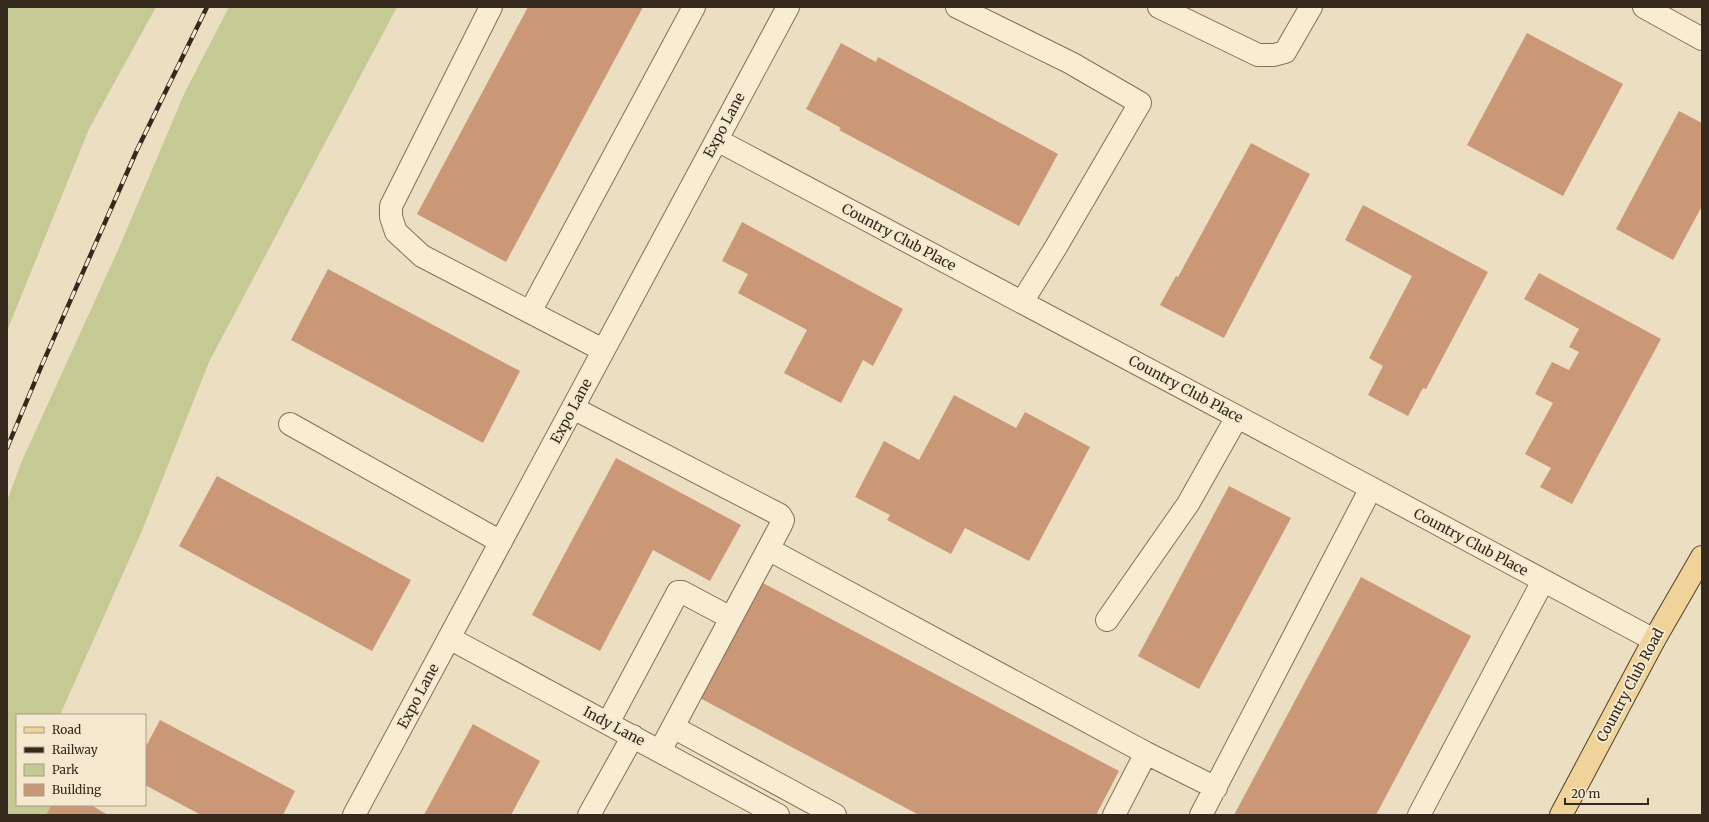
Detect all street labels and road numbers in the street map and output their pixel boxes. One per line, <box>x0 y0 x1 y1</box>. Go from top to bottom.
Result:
street label: Expo Lane <box>699 89 749 161</box>
street label: Country Club Place <box>839 199 959 275</box>
street label: Country Club Place <box>1126 351 1246 427</box>
street label: Expo Lane <box>546 375 596 447</box>
street label: Country Club Place <box>1411 504 1531 580</box>
street label: Country Club Road <box>1592 625 1668 745</box>
street label: Expo Lane <box>393 660 443 732</box>
street label: Indy Lane <box>580 702 648 750</box>

